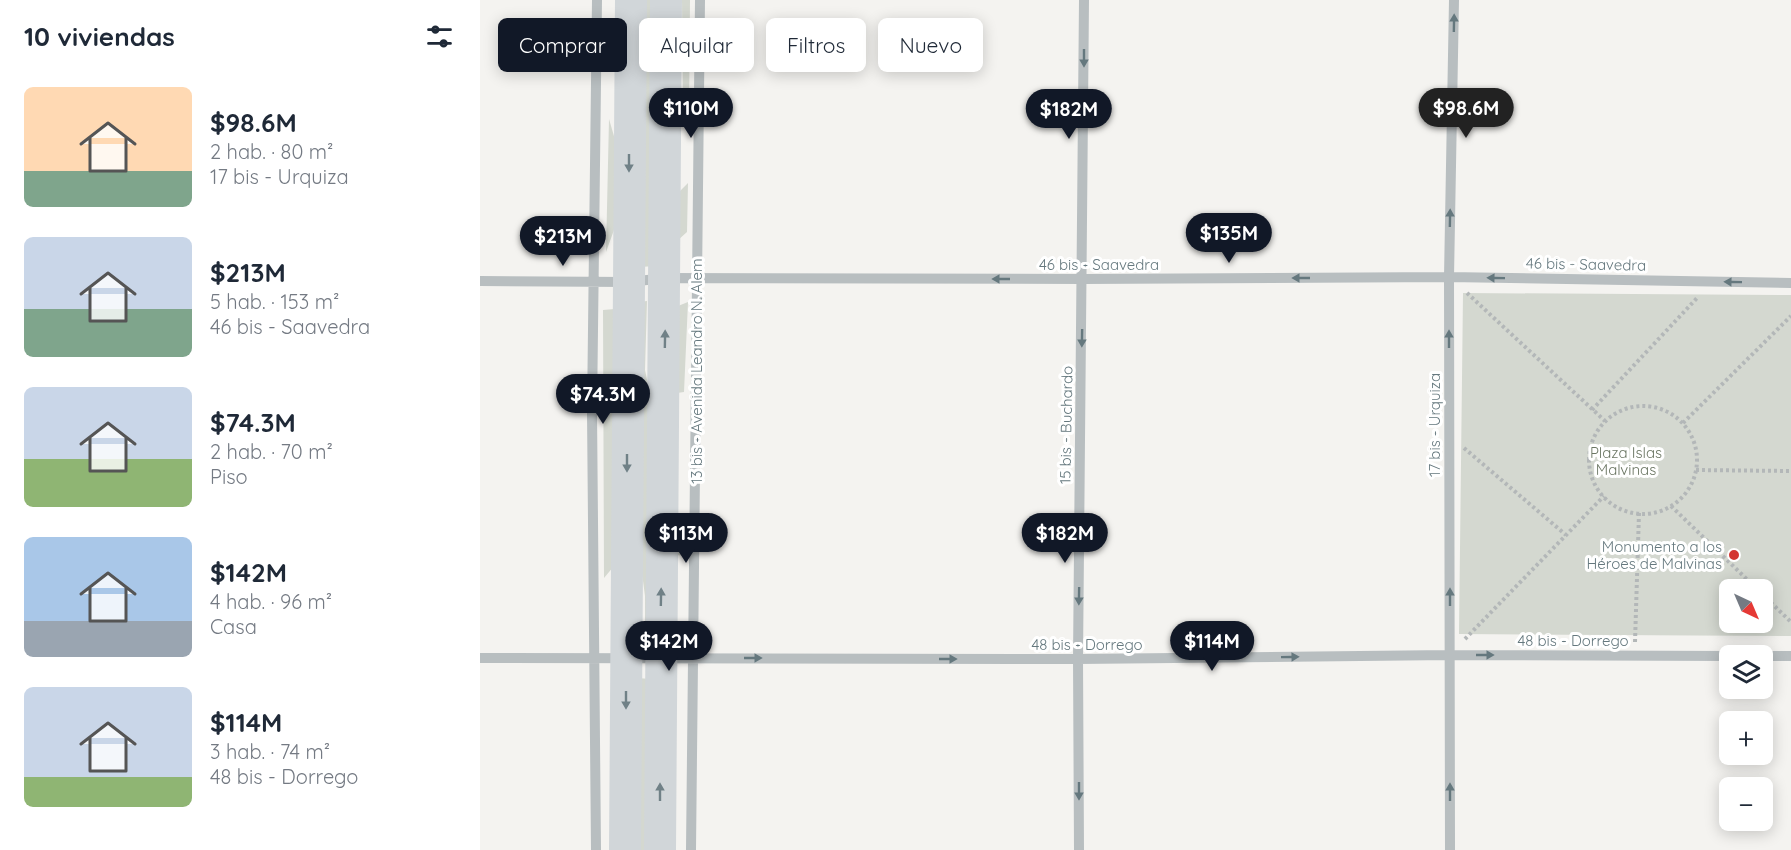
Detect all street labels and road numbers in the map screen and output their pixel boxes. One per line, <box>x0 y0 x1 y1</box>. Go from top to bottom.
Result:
street label: 46 bis - Saavedra <box>1526 253 1646 275</box>
street label: 46 bis - Saavedra <box>1039 255 1159 274</box>
street label: 13 bis - Avenida Leandro N. Alem <box>687 258 706 484</box>
street label: 15 bis - Buchardo <box>1055 366 1077 484</box>
street label: 17 bis - Urquiza <box>1425 373 1444 477</box>
street label: 48 bis - Dorrego <box>1517 631 1629 650</box>
street label: 48 bis - Dorrego <box>1031 635 1143 654</box>

